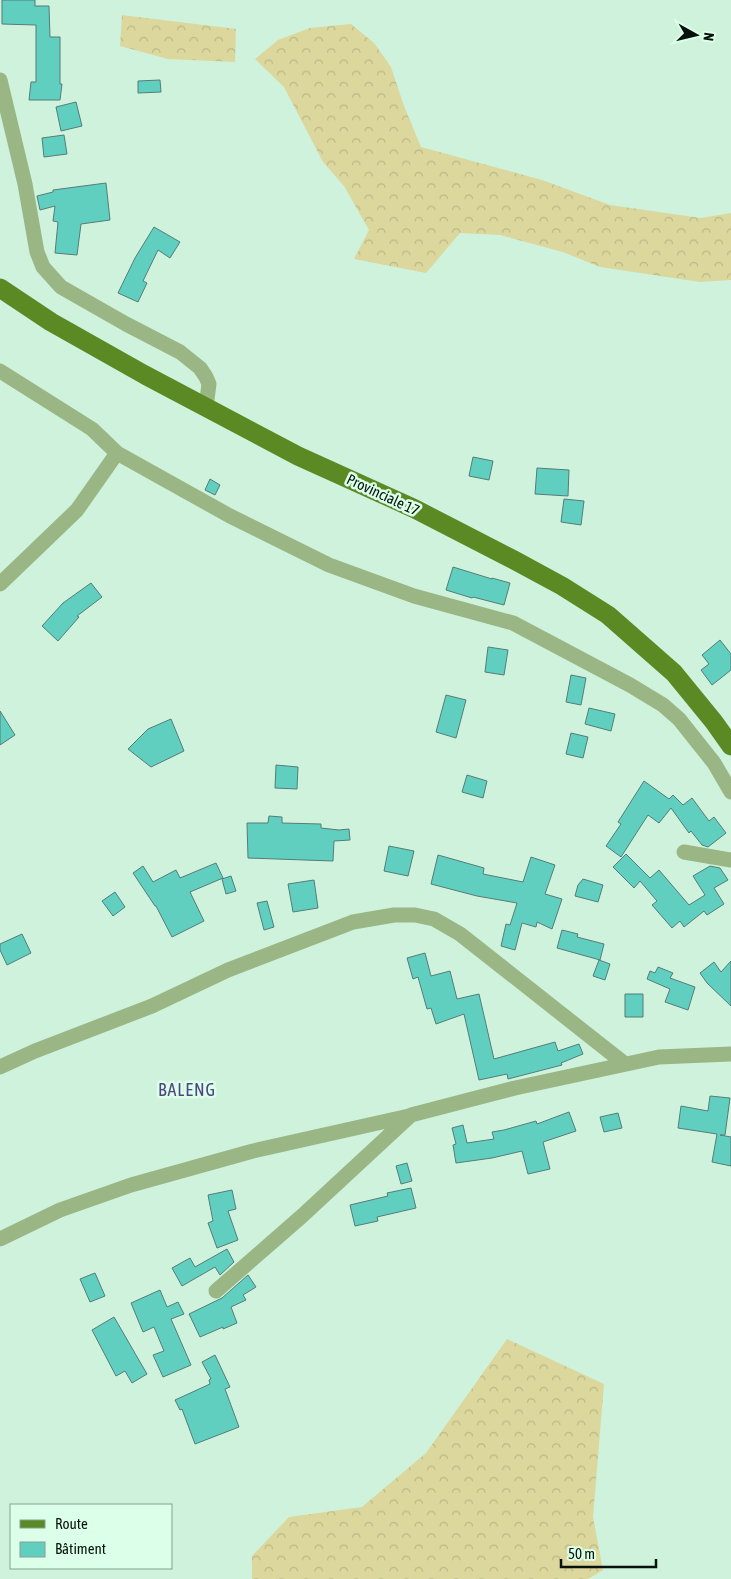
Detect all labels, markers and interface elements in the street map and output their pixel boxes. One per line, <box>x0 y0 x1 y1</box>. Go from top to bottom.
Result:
north arrow <box>671 10 721 60</box>
text: N <box>700 32 717 42</box>
street label: Provinciale 17 <box>344 470 422 519</box>
district label: BALENG <box>158 1079 216 1100</box>
legend <box>10 1504 172 1569</box>
text: Route <box>55 1515 88 1532</box>
scale bar <box>561 1536 656 1568</box>
text: Bâtiment <box>55 1540 106 1557</box>
text: 50 m <box>568 1545 595 1562</box>

